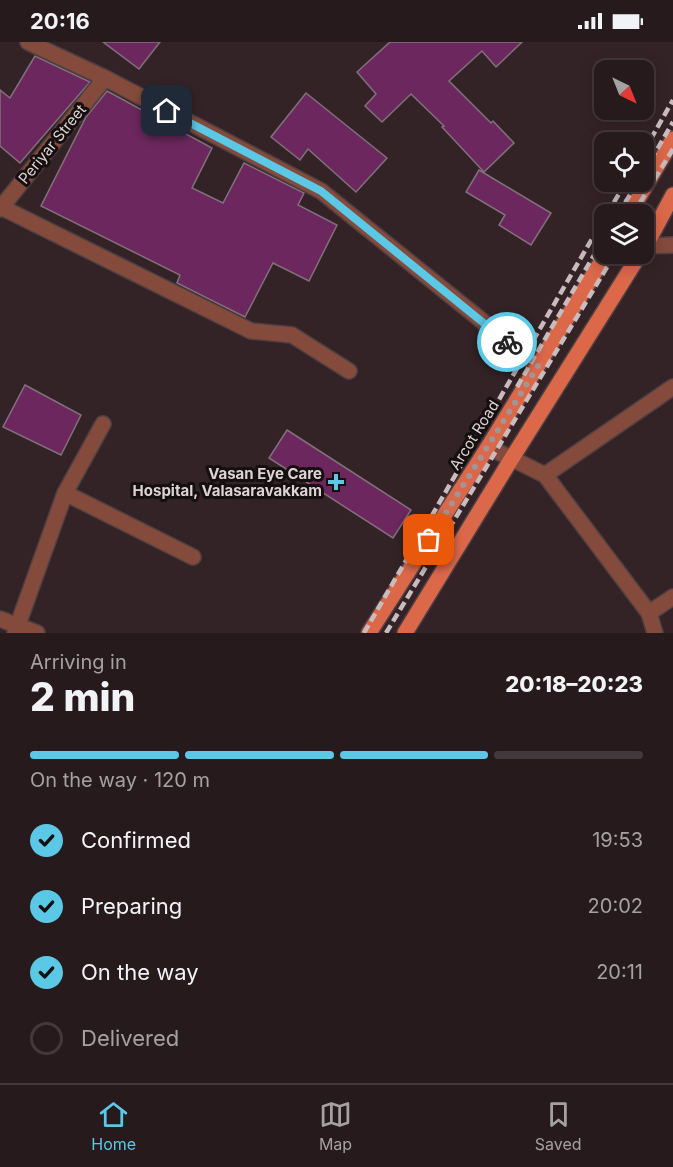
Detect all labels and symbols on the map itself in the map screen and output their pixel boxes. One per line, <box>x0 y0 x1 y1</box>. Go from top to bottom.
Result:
north arrow <box>594 60 654 120</box>
pin <box>141 85 192 136</box>
street label: Periyar Street <box>14 100 90 188</box>
courier <box>477 312 537 372</box>
street label: Arcot Road <box>445 397 503 473</box>
place label: Vasan Eye Care Hospital, Valasaravakkam <box>133 464 322 500</box>
marker: Vasan Eye Care Hospital, Valasaravakkam <box>327 473 345 491</box>
pin <box>403 514 454 565</box>

